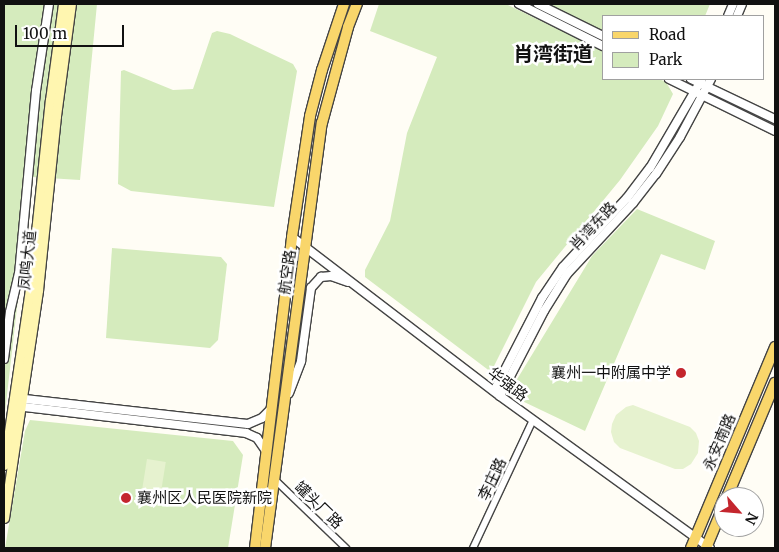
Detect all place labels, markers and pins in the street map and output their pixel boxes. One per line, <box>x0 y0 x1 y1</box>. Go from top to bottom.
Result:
place label: 襄州一中附属中学 <box>551 364 671 382</box>
marker: 襄州一中附属中学 <box>675 367 687 379</box>
place label: 襄州区人民医院新院 <box>137 489 272 507</box>
marker: 襄州区人民医院新院 <box>119 491 133 505</box>

